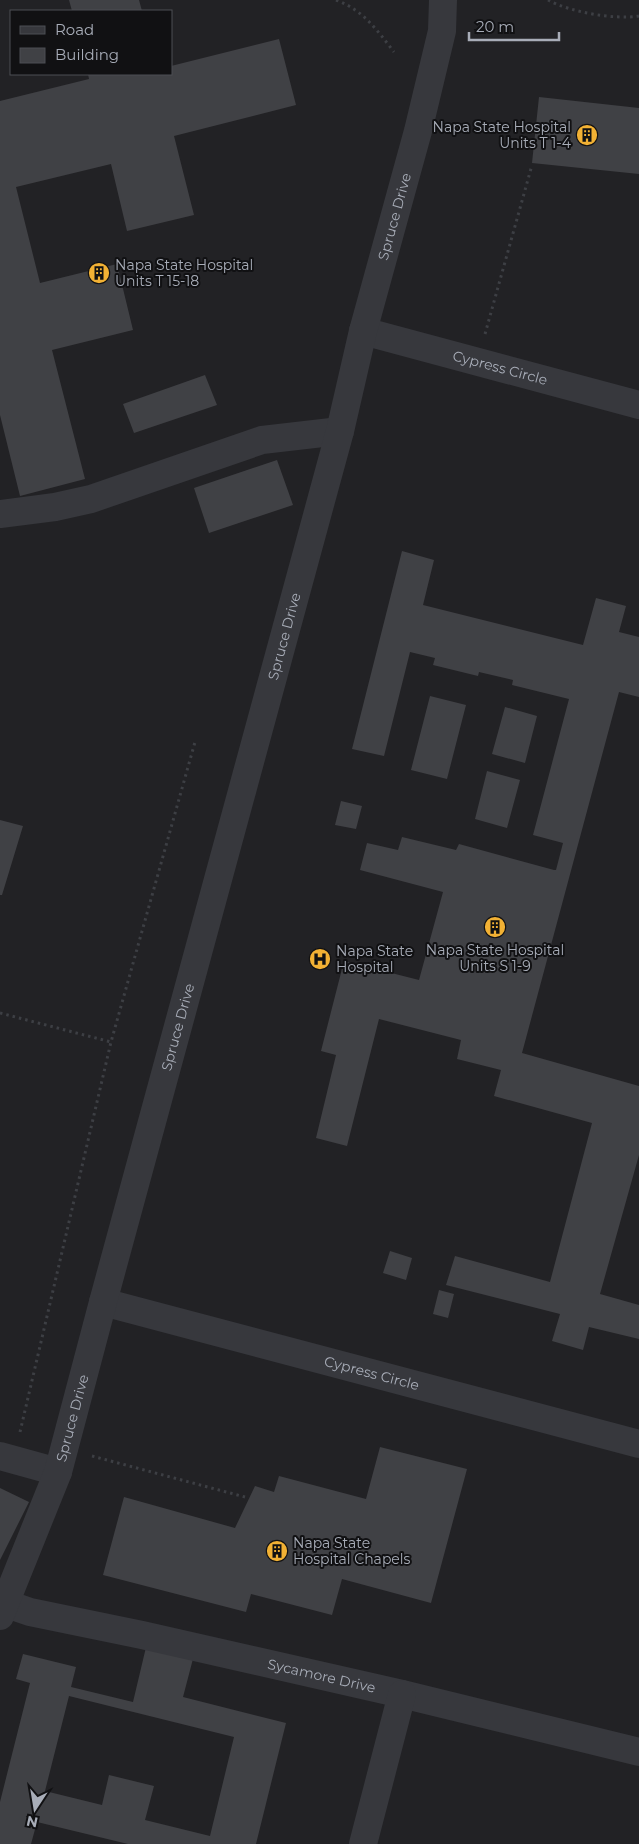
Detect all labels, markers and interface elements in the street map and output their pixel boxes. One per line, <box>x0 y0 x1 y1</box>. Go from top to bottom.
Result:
legend <box>10 10 172 75</box>
scale bar <box>469 10 559 42</box>
text: 20 m <box>476 17 514 36</box>
text: Road <box>55 20 94 39</box>
text: Building <box>55 45 119 64</box>
place label: Napa State Hospital Units T 1-4 <box>433 118 572 152</box>
building icon: Napa State Hospital Units T 1-4 <box>575 123 599 147</box>
street label: Spruce Drive <box>374 171 415 262</box>
place label: Napa State Hospital Units T 15-18 <box>115 256 253 290</box>
building icon: Napa State Hospital Units T 15-18 <box>87 261 111 285</box>
street label: Cypress Circle <box>451 346 550 389</box>
street label: Spruce Drive <box>264 591 305 682</box>
building icon: Napa State Hospital Units S 1-9 <box>483 915 507 939</box>
place label: Napa State Hospital Units S 1-9 <box>426 941 564 975</box>
place label: Napa State Hospital <box>336 942 413 976</box>
hospital icon: Napa State Hospital <box>308 947 332 971</box>
street label: Spruce Drive <box>157 981 198 1073</box>
street label: Cypress Circle <box>322 1352 421 1394</box>
street label: Spruce Drive <box>52 1372 92 1464</box>
place label: Napa State Hospital Chapels <box>293 1534 411 1568</box>
building icon: Napa State Hospital Chapels <box>265 1539 289 1563</box>
street label: Sycamore Drive <box>266 1655 377 1697</box>
north arrow <box>10 1784 60 1834</box>
text: N <box>25 1812 40 1832</box>

